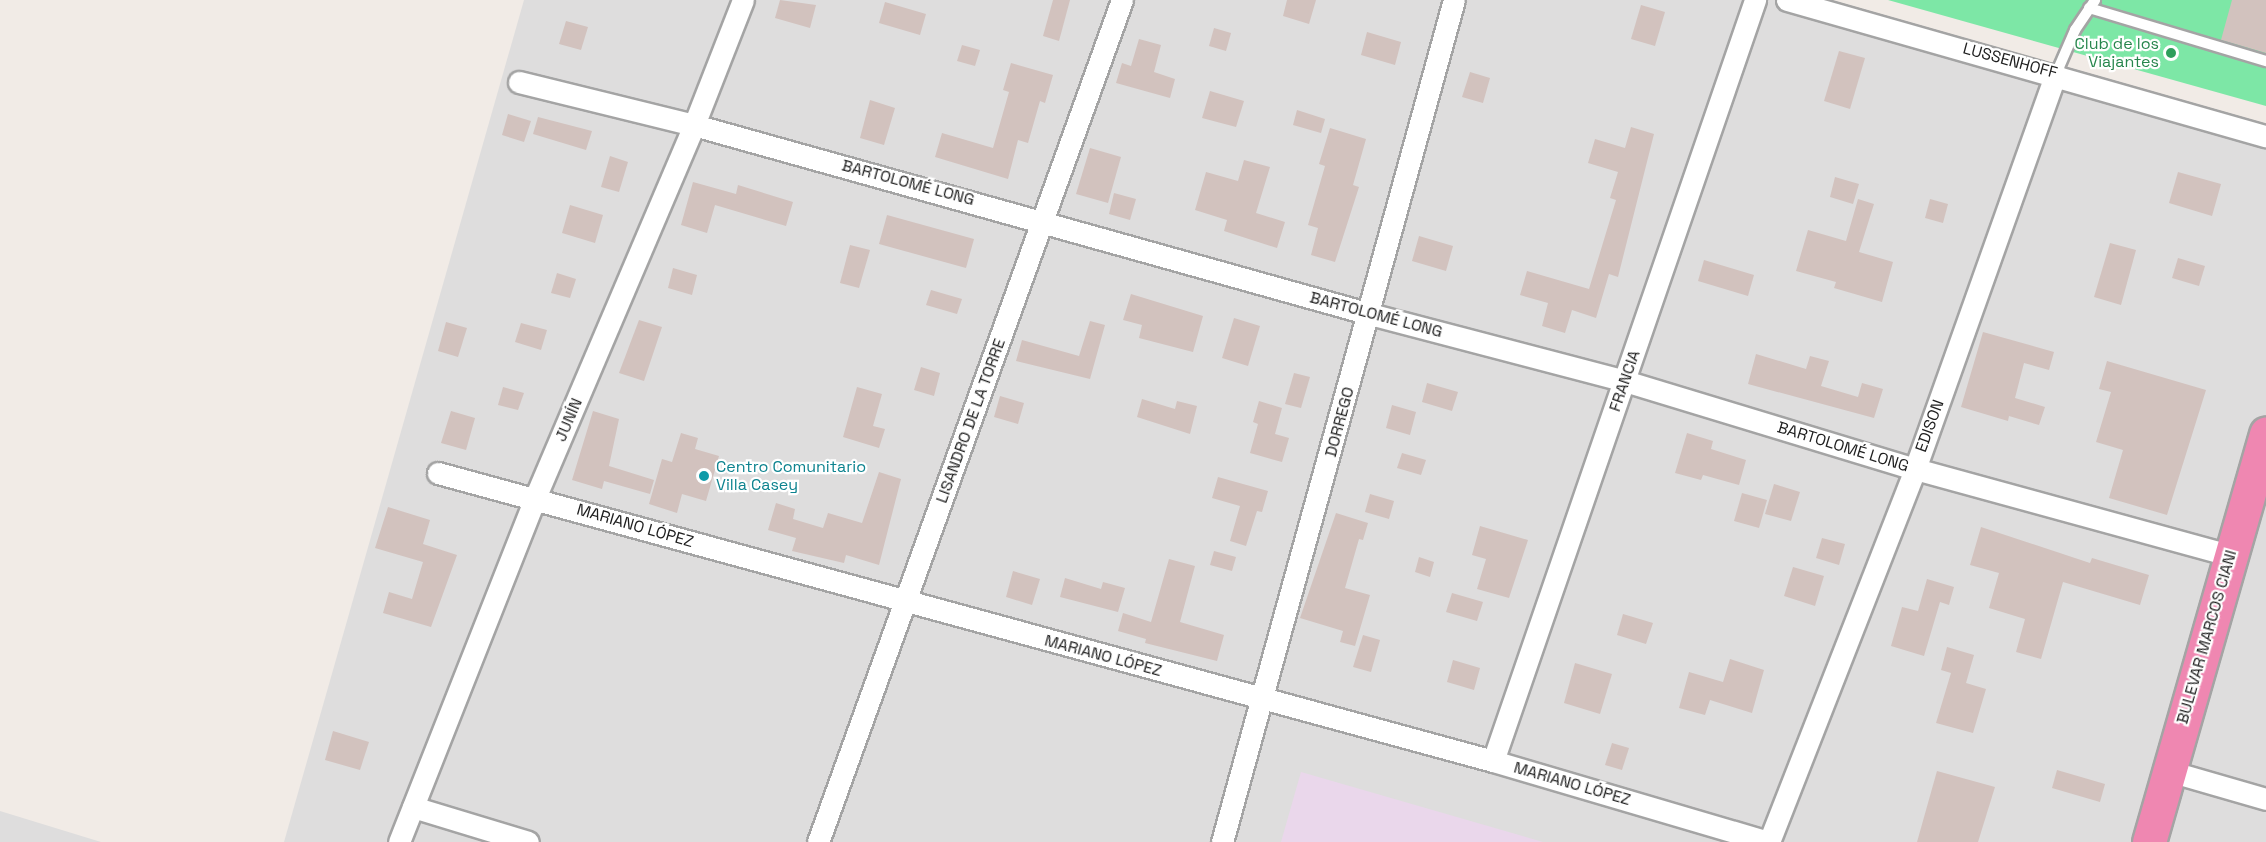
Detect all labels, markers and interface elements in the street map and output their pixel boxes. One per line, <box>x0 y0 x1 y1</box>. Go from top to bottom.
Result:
place label: Club de los Viajantes <box>2074 34 2159 72</box>
street label: LUSSENHOFF <box>1961 39 2059 83</box>
marker: Club de los Viajantes <box>2164 46 2178 60</box>
street label: BARTOLOMÉ LONG <box>840 156 976 210</box>
street label: BARTOLOMÉ LONG <box>1308 288 1444 342</box>
street label: LISANDRO DE LA TORRE <box>932 336 1010 506</box>
street label: FRANCIA <box>1606 348 1644 414</box>
street label: DORREGO <box>1321 385 1359 459</box>
street label: JUNÍN <box>551 395 587 445</box>
street label: EDISON <box>1912 397 1948 455</box>
street label: BARTOLOMÉ LONG <box>1775 418 1911 476</box>
place label: Centro Comunitario Villa Casey <box>716 457 866 495</box>
marker: Centro Comunitario Villa Casey <box>697 469 711 483</box>
street label: MARIANO LÓPEZ <box>574 500 696 552</box>
street label: BULEVAR MARCOS CIANI <box>2173 548 2241 726</box>
street label: MARIANO LÓPEZ <box>1042 631 1164 681</box>
street label: MARIANO LÓPEZ <box>1511 758 1633 810</box>

